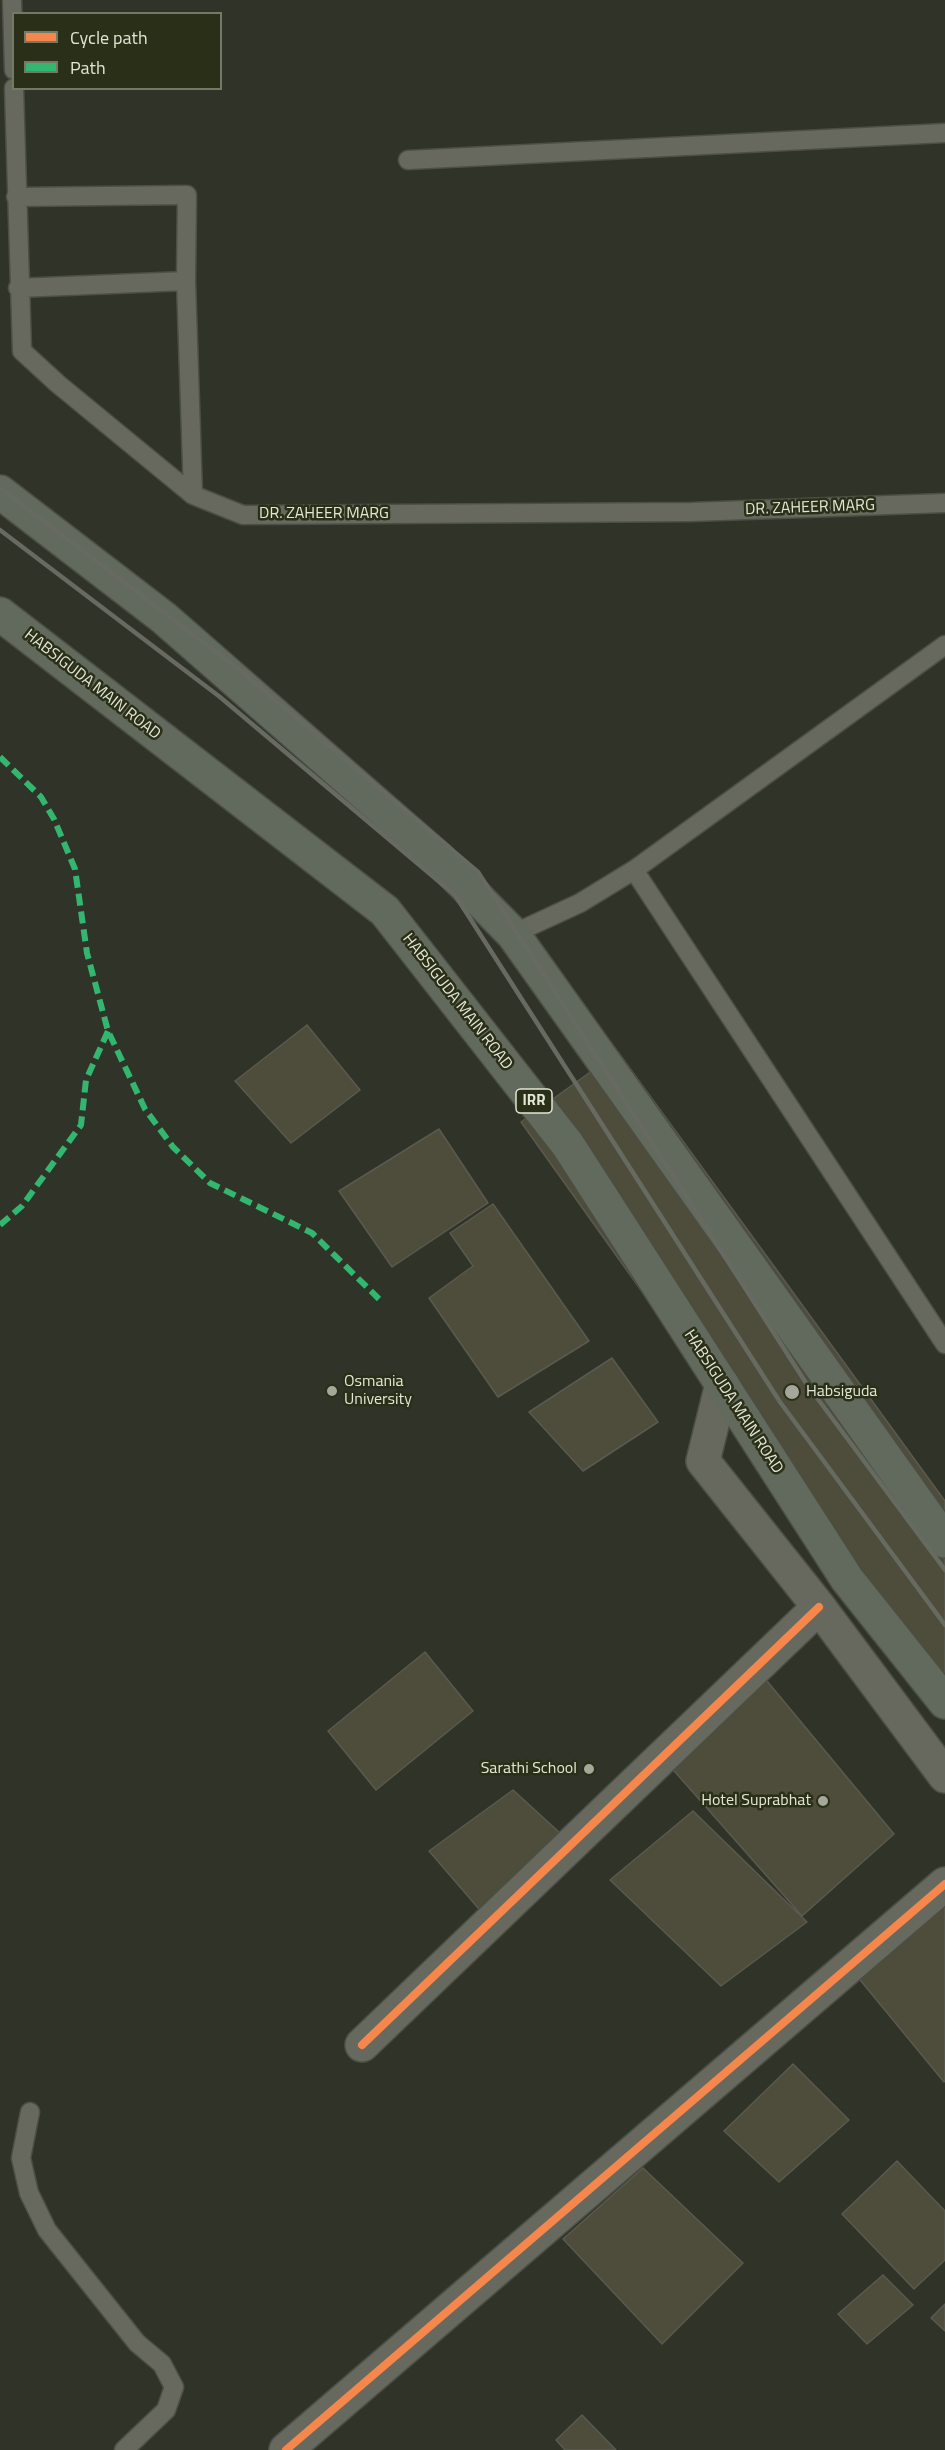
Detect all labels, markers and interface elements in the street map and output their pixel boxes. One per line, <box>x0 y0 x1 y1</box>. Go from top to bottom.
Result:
legend <box>12 12 222 90</box>
text: Cycle path <box>70 24 148 51</box>
text: Path <box>70 54 106 81</box>
street label: DR. ZAHEER MARG <box>745 496 875 520</box>
street label: DR. ZAHEER MARG <box>259 504 389 524</box>
street label: HABSIGUDA MAIN ROAD <box>20 626 164 744</box>
street label: HABSIGUDA MAIN ROAD <box>398 930 516 1074</box>
road number: IRR <box>516 1089 552 1113</box>
street label: HABSIGUDA MAIN ROAD <box>679 1327 787 1477</box>
place label: Osmania University <box>344 1372 412 1410</box>
place label: Habsiguda <box>806 1382 877 1402</box>
marker: Habsiguda <box>783 1383 801 1401</box>
marker: Osmania University <box>325 1384 339 1398</box>
place label: Sarathi School <box>481 1759 577 1779</box>
marker: Sarathi School <box>582 1762 596 1776</box>
place label: Hotel Suprabhat <box>701 1791 811 1811</box>
marker: Hotel Suprabhat <box>816 1794 830 1808</box>

